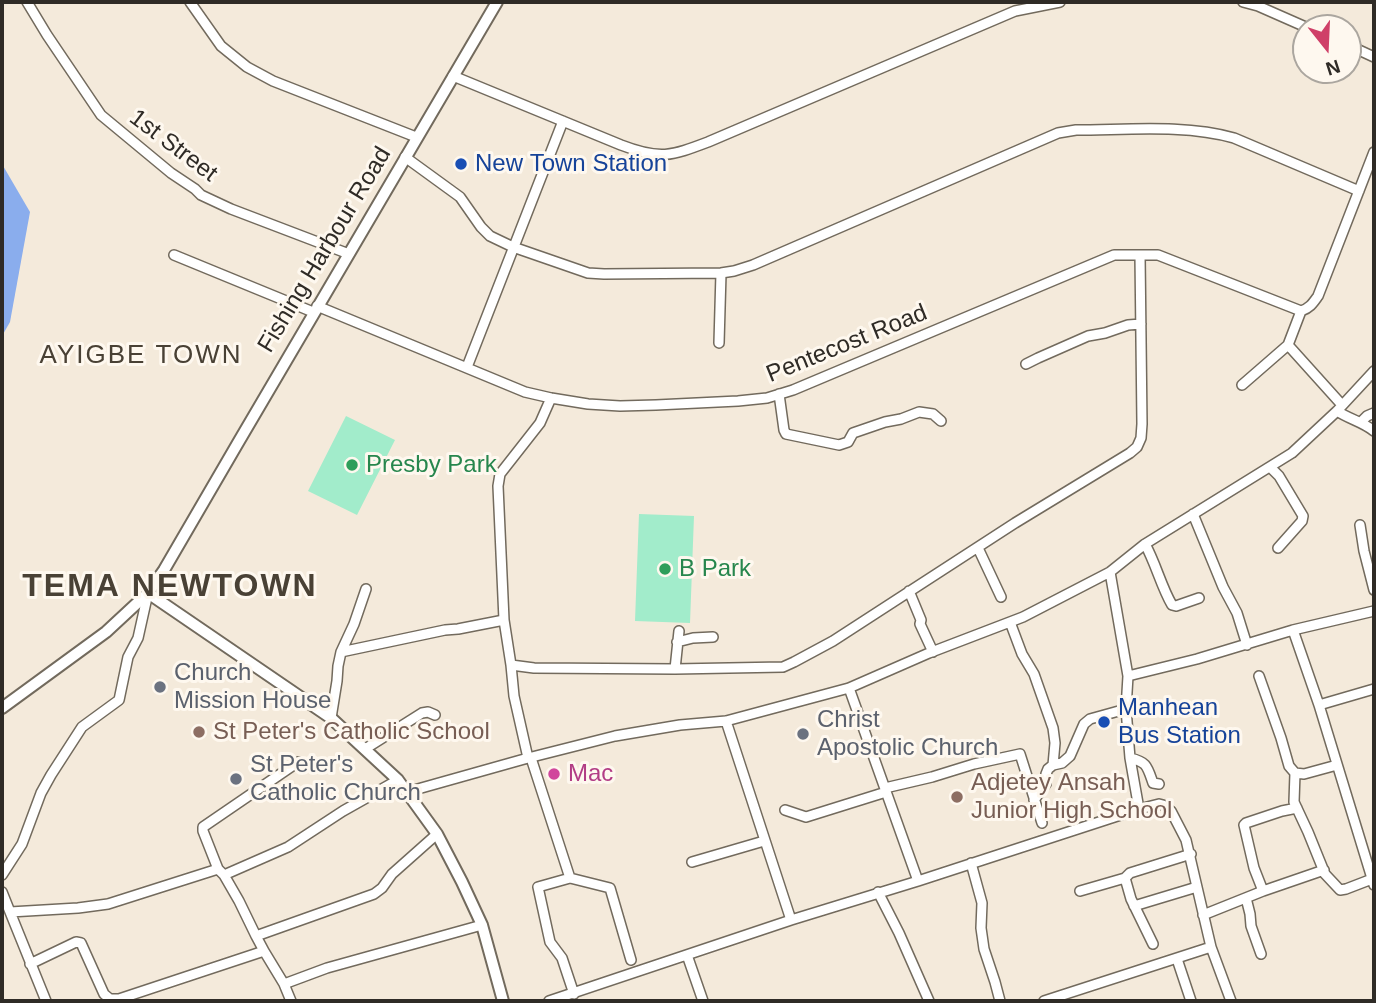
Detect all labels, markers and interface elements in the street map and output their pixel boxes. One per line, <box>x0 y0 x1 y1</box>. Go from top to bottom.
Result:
north arrow <box>1292 14 1362 84</box>
text: N <box>1323 55 1343 80</box>
street label: 1st Street <box>123 104 223 188</box>
street label: Fishing Harbour Road <box>252 142 398 358</box>
place label: New Town Station <box>475 150 667 178</box>
marker: New Town Station <box>453 156 469 172</box>
street label: Pentecost Road <box>762 299 932 389</box>
district label: AYIGBE TOWN <box>41 340 241 372</box>
place label: Presby Park <box>366 451 497 479</box>
marker: Presby Park <box>344 457 360 473</box>
place label: B Park <box>679 555 751 583</box>
marker: B Park <box>657 561 673 577</box>
district label: TEMA NEWTOWN <box>24 568 316 606</box>
place label: Church Mission House <box>174 659 331 715</box>
marker: Church Mission House <box>152 679 168 695</box>
place label: Manhean Bus Station <box>1118 694 1241 750</box>
place label: Christ Apostolic Church <box>817 706 998 762</box>
marker: Manhean Bus Station <box>1096 714 1112 730</box>
place label: St Peter's Catholic School <box>213 718 490 746</box>
marker: St Peter's Catholic School <box>191 724 207 740</box>
marker: Christ Apostolic Church <box>795 726 811 742</box>
place label: St Peter's Catholic Church <box>250 751 421 807</box>
place label: Mac <box>568 760 613 788</box>
marker: Mac <box>546 766 562 782</box>
place label: Adjetey Ansah Junior High School <box>971 769 1172 825</box>
marker: St Peter's Catholic Church <box>228 771 244 787</box>
marker: Adjetey Ansah Junior High School <box>949 789 965 805</box>

